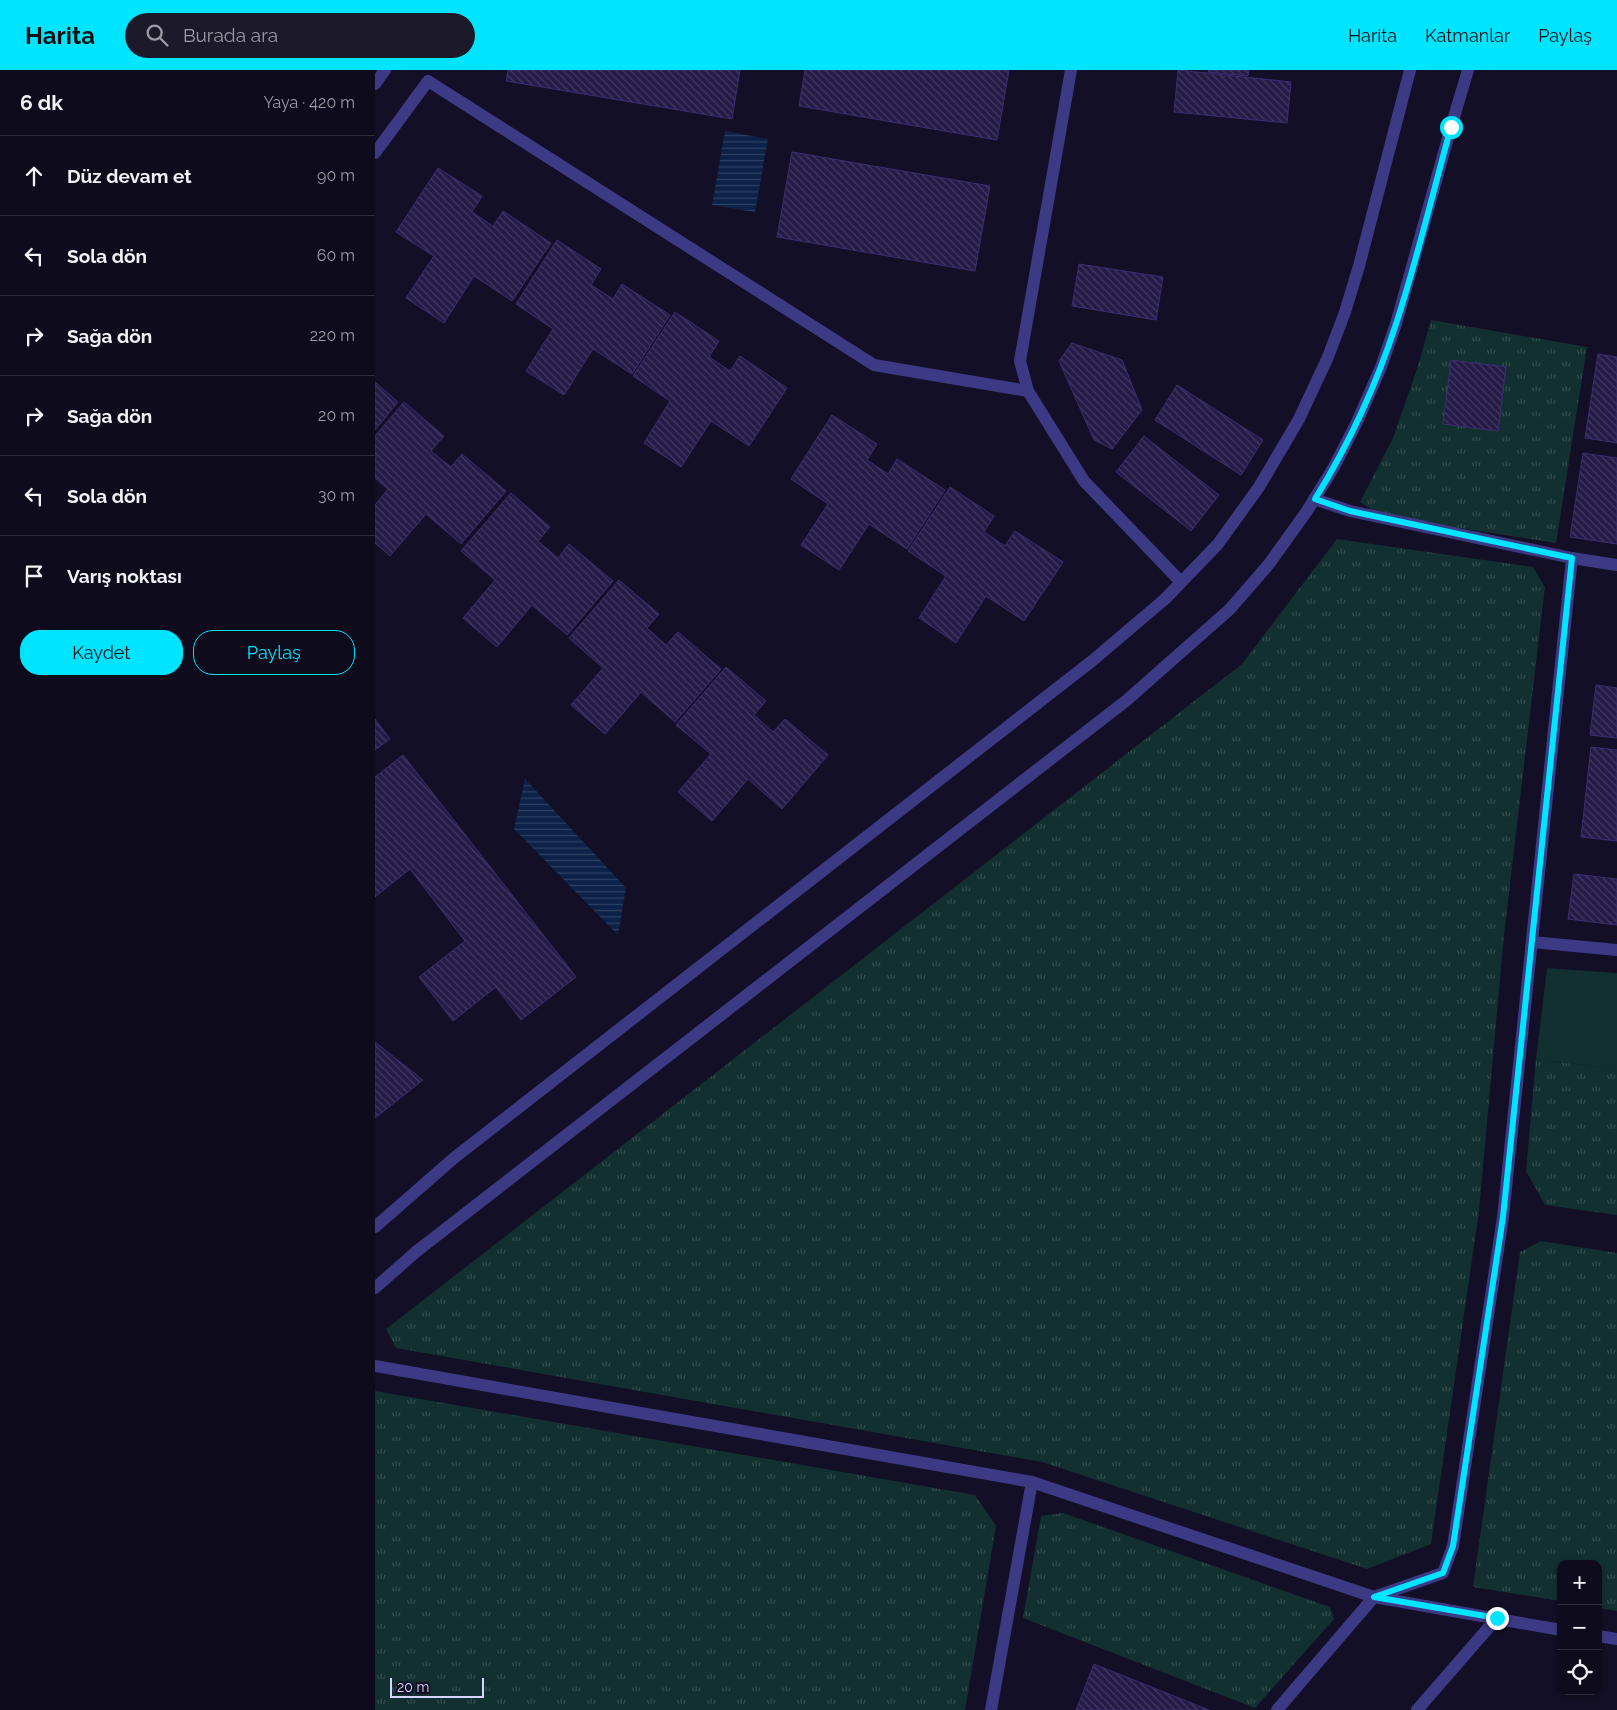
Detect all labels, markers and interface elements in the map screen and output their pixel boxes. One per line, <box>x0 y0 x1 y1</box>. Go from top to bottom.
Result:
search box <box>125 13 475 58</box>
text: Harita <box>25 21 95 50</box>
icon: search <box>143 21 171 49</box>
text: Burada ara <box>183 24 278 46</box>
text: Harita <box>1348 25 1397 46</box>
text: Katmanlar <box>1425 25 1510 46</box>
text: Paylaş <box>1538 25 1592 46</box>
text: 6 dk <box>20 90 63 115</box>
text: Yaya · 420 m <box>264 93 355 112</box>
route start <box>1440 116 1463 139</box>
icon: ahead <box>20 162 48 190</box>
text: Düz devam et <box>67 165 192 187</box>
text: 90 m <box>317 166 355 185</box>
icon: left <box>20 242 48 270</box>
text: Sola dön <box>67 245 147 267</box>
text: 60 m <box>317 246 355 265</box>
icon: right <box>20 322 48 350</box>
text: Sağa dön <box>67 325 152 347</box>
text: 220 m <box>310 326 355 345</box>
icon: right <box>20 402 48 430</box>
text: Sağa dön <box>67 405 152 427</box>
text: 20 m <box>318 406 355 425</box>
icon: left <box>20 482 48 510</box>
text: Sola dön <box>67 485 147 507</box>
text: 30 m <box>318 486 355 505</box>
icon: arrive <box>20 562 48 590</box>
text: Varış noktası <box>67 565 182 587</box>
button: Kaydet <box>20 630 183 675</box>
button: Paylaş <box>193 630 355 675</box>
map controls <box>1557 1560 1602 1695</box>
button: + <box>1557 1560 1602 1605</box>
button: − <box>1557 1605 1602 1650</box>
route end <box>1486 1607 1509 1630</box>
button: locate <box>1557 1650 1602 1695</box>
scale bar <box>390 1675 484 1698</box>
text: 20 m <box>397 1679 429 1695</box>

